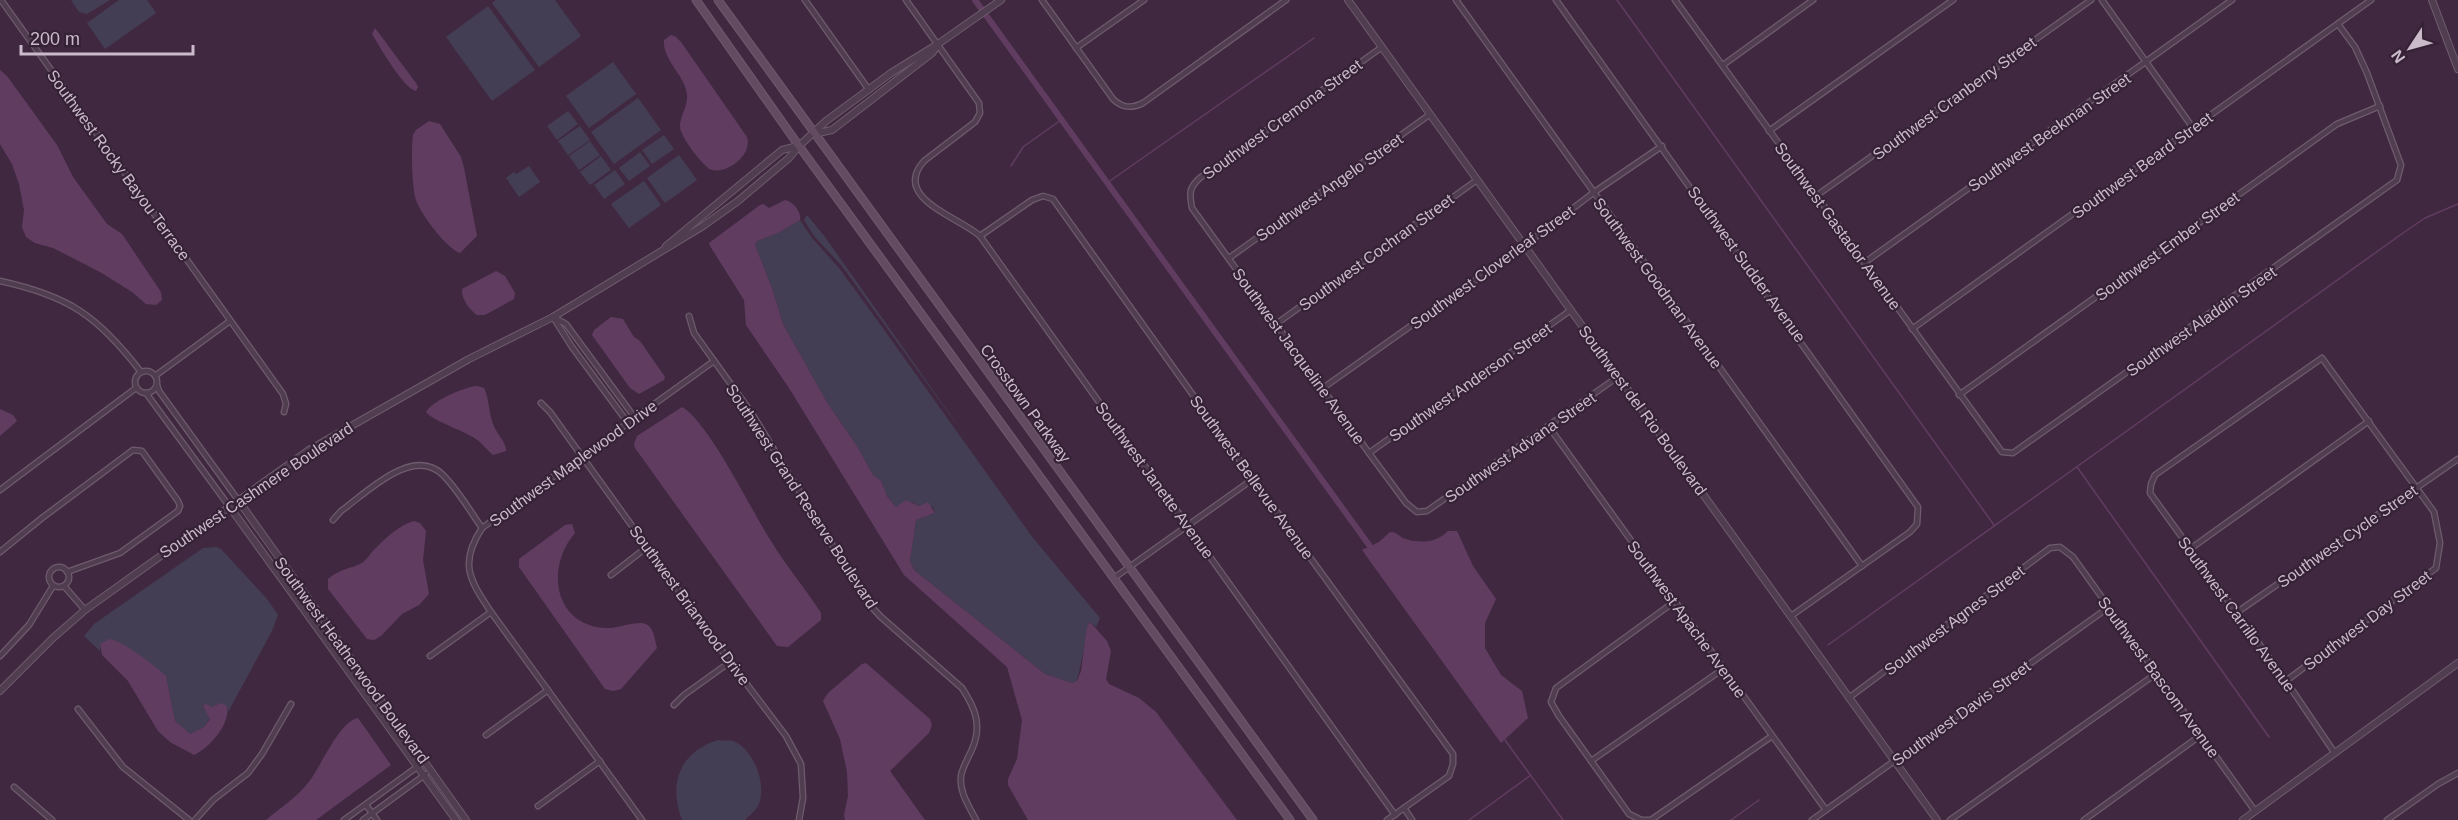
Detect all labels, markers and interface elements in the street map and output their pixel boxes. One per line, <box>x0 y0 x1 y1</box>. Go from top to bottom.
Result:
scale bar <box>21 18 194 56</box>
north arrow <box>2380 18 2440 78</box>
text: 200 m <box>30 29 80 49</box>
street label: Southwest Cranberry Street <box>1869 33 2040 163</box>
text: N <box>2388 47 2409 66</box>
street label: Southwest Cremona Street <box>1200 56 1365 183</box>
street label: Southwest Rocky Bayou Terrace <box>44 67 193 264</box>
street label: Southwest Beekman Street <box>1965 70 2134 195</box>
street label: Southwest Beard Street <box>2069 109 2216 222</box>
street label: Southwest Angelo Street <box>1253 130 1406 245</box>
street label: Southwest Gastador Avenue <box>1771 139 1904 313</box>
street label: Southwest Sudder Avenue <box>1684 183 1809 346</box>
street label: Southwest Ember Street <box>2092 188 2243 304</box>
street label: Southwest Cochran Street <box>1296 190 1457 314</box>
street label: Southwest Goodman Avenue <box>1590 195 1725 372</box>
street label: Southwest Cloverleaf Street <box>1407 202 1578 333</box>
street label: Southwest Aladdin Street <box>2123 263 2280 380</box>
street label: Southwest Jacqueline Avenue <box>1229 265 1368 448</box>
street label: Southwest Anderson Street <box>1386 320 1555 445</box>
street label: Southwest del Rio Boulevard <box>1575 322 1710 498</box>
street label: Crosstown Parkway <box>977 341 1074 465</box>
street label: Southwest Grand Reserve Boulevard <box>723 381 881 612</box>
street label: Southwest Advana Street <box>1442 389 1599 506</box>
street label: Southwest Bellevue Avenue <box>1187 392 1317 562</box>
street label: Southwest Maplewood Drive <box>486 397 660 530</box>
street label: Southwest Janette Avenue <box>1092 399 1217 562</box>
street label: Southwest Cashmere Boulevard <box>156 419 356 562</box>
street label: Southwest Cycle Street <box>2274 481 2421 591</box>
street label: Southwest Briarwood Drive <box>626 522 753 688</box>
street label: Southwest Carrillo Avenue <box>2175 534 2299 695</box>
street label: Southwest Apache Avenue <box>1624 537 1749 701</box>
street label: Southwest Heatherwood Boulevard <box>271 554 432 767</box>
street label: Southwest Agnes Street <box>1881 562 2028 679</box>
street label: Southwest Day Street <box>2300 567 2435 674</box>
street label: Southwest Bascom Avenue <box>2095 594 2223 761</box>
street label: Southwest Davis Street <box>1889 657 2034 769</box>

